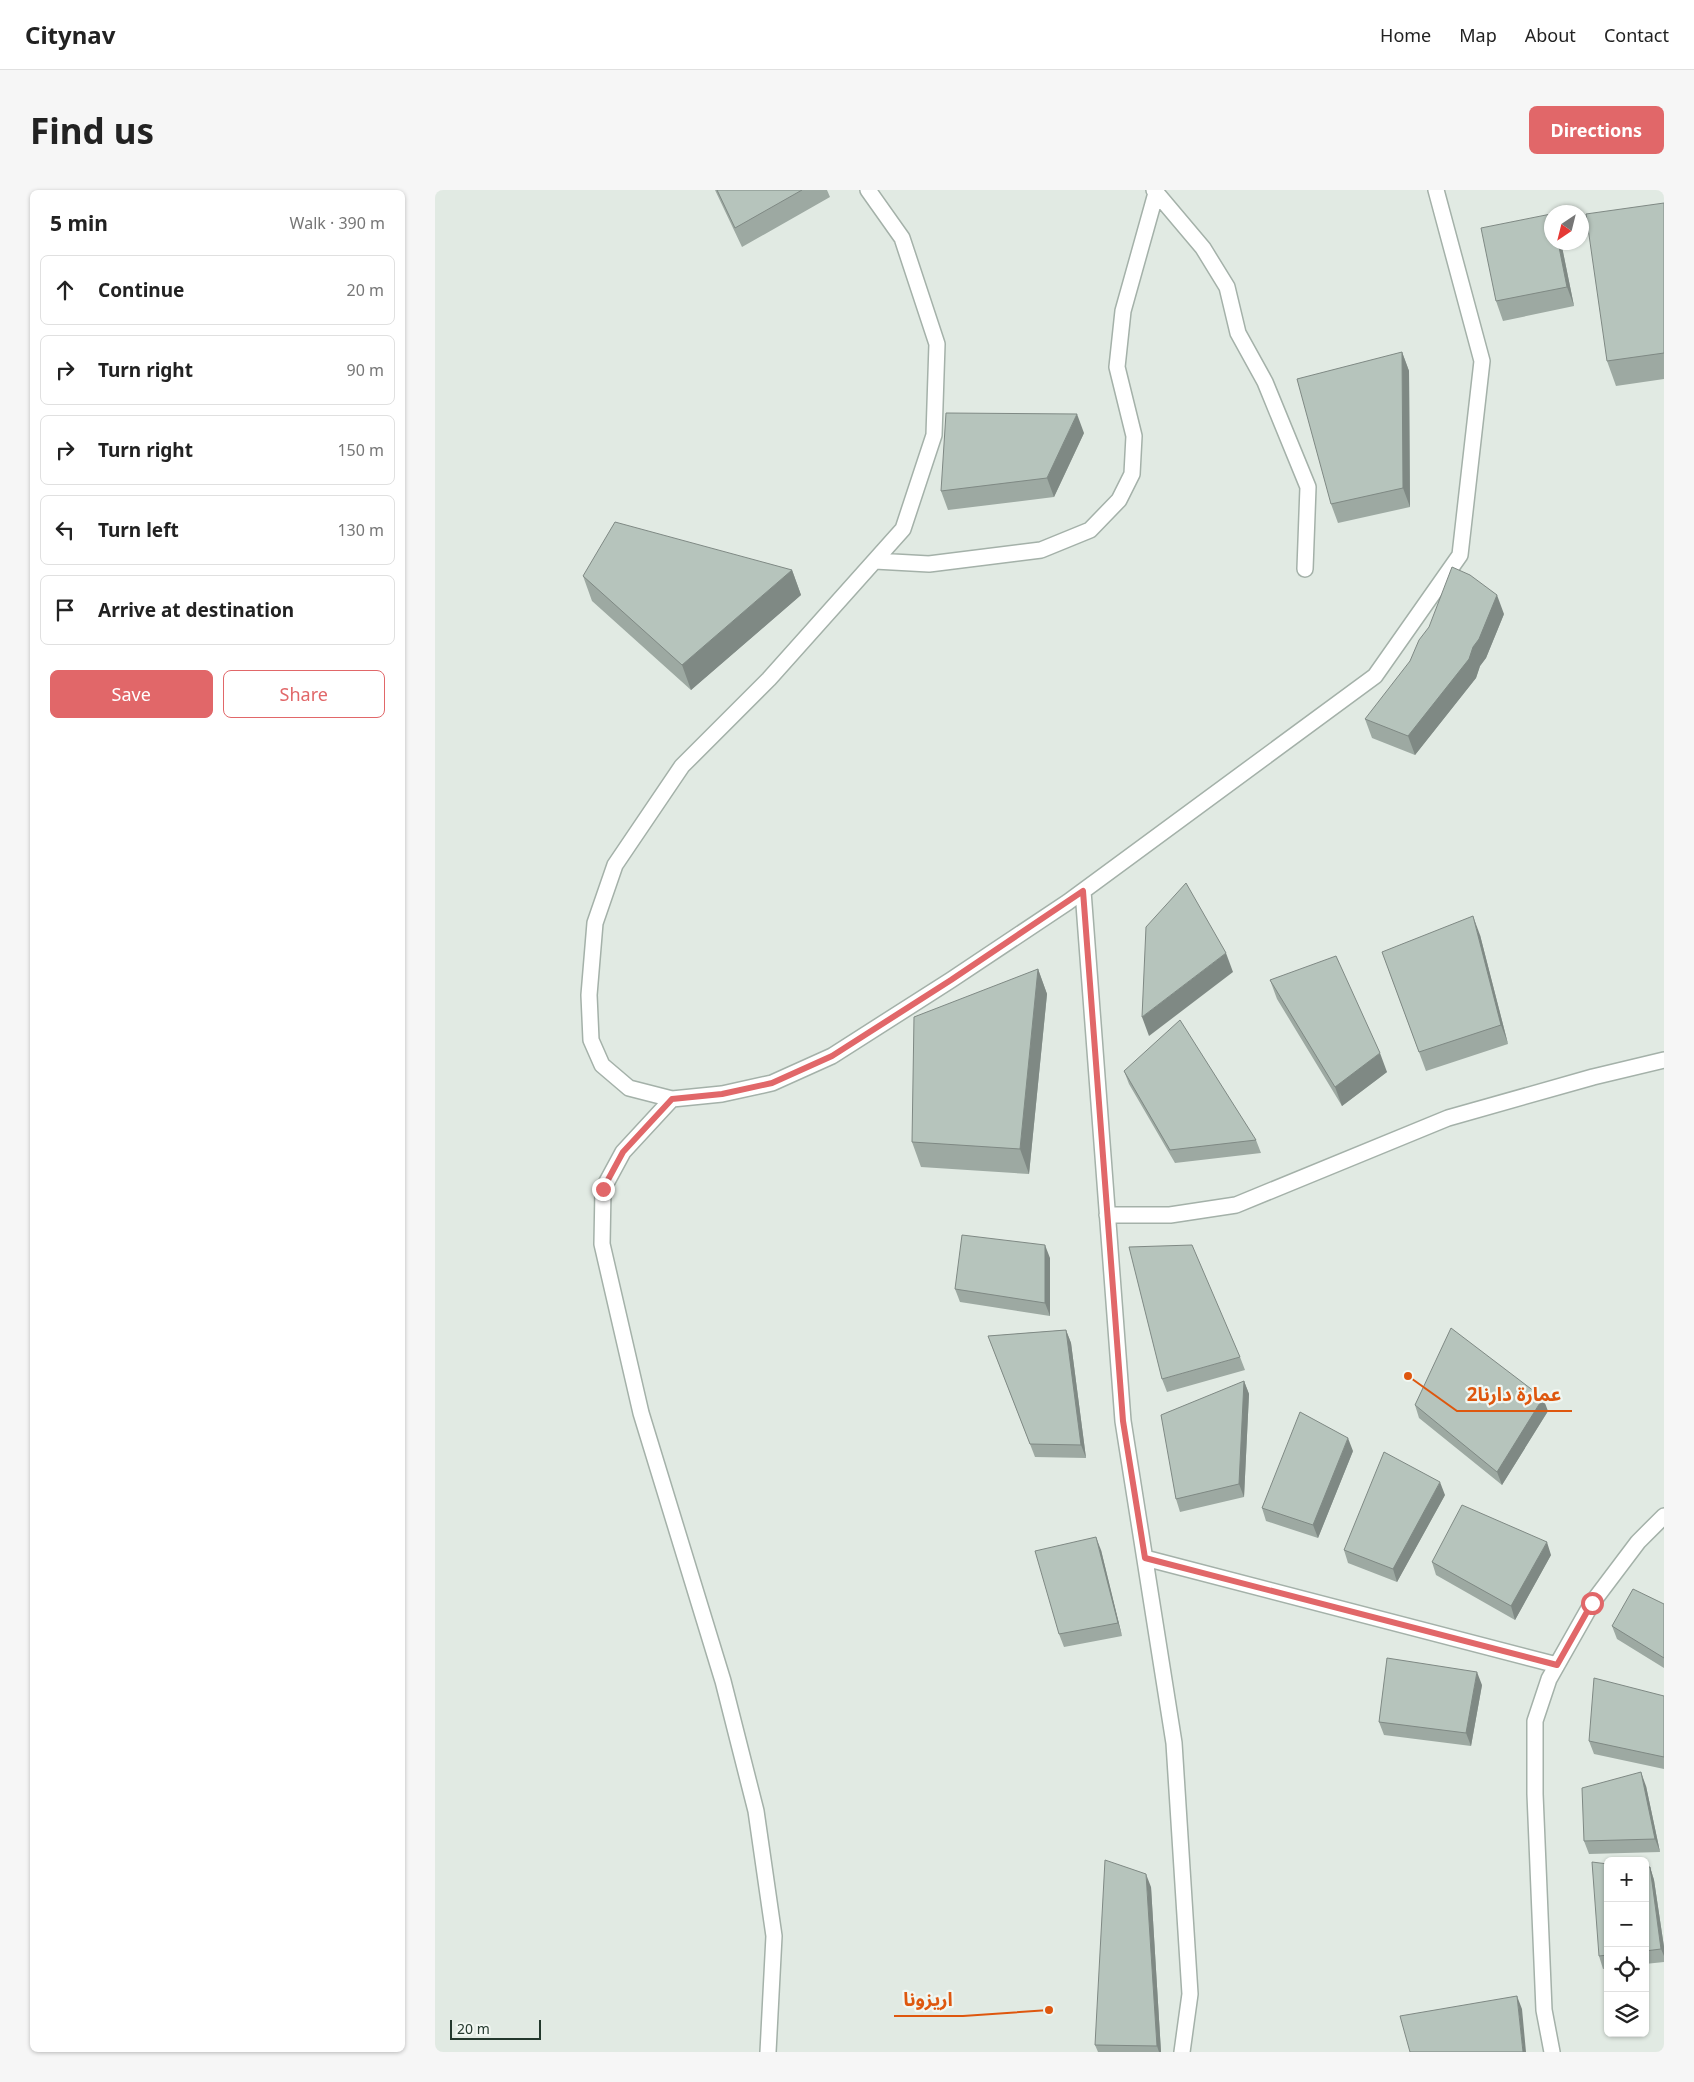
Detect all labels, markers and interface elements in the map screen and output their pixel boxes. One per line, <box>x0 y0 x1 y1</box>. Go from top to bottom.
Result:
text: Citynav <box>25 18 115 51</box>
text: Home <box>1380 23 1431 47</box>
text: Map <box>1459 23 1497 47</box>
text: About <box>1525 23 1576 47</box>
text: Contact <box>1604 23 1669 47</box>
button: Directions <box>1529 106 1664 154</box>
text: Find us <box>30 107 154 154</box>
north arrow <box>1544 205 1589 250</box>
text: 5 min <box>50 209 108 237</box>
text: Walk · 390 m <box>290 212 385 234</box>
icon: ahead <box>51 276 79 304</box>
text: Continue <box>98 277 184 303</box>
text: 20 m <box>347 279 384 301</box>
icon: right <box>51 356 79 384</box>
text: Turn right <box>98 357 193 383</box>
text: 90 m <box>347 359 384 381</box>
icon: right <box>51 436 79 464</box>
text: Turn right <box>98 437 193 463</box>
text: 150 m <box>337 439 384 461</box>
icon: left <box>51 516 79 544</box>
text: Turn left <box>98 517 179 543</box>
text: 130 m <box>337 519 384 541</box>
icon: arrive <box>51 596 79 624</box>
text: Arrive at destination <box>98 597 294 623</box>
button: Save <box>50 670 213 718</box>
button: Share <box>223 670 385 718</box>
route end <box>592 1178 615 1201</box>
callout: عمارة دارنا2 <box>1457 1377 1572 1411</box>
text: عمارة دارنا2 <box>1467 1381 1561 1407</box>
route start <box>1581 1592 1604 1615</box>
map controls <box>1604 1857 1649 2037</box>
button: + <box>1604 1857 1649 1902</box>
button: − <box>1604 1902 1649 1947</box>
button: locate <box>1604 1947 1649 1992</box>
callout: اريزونا <box>894 1982 963 2016</box>
text: اريزونا <box>903 1986 953 2012</box>
button: layers <box>1604 1992 1649 2037</box>
scale bar <box>450 2017 541 2040</box>
text: 20 m <box>457 2019 490 2038</box>

